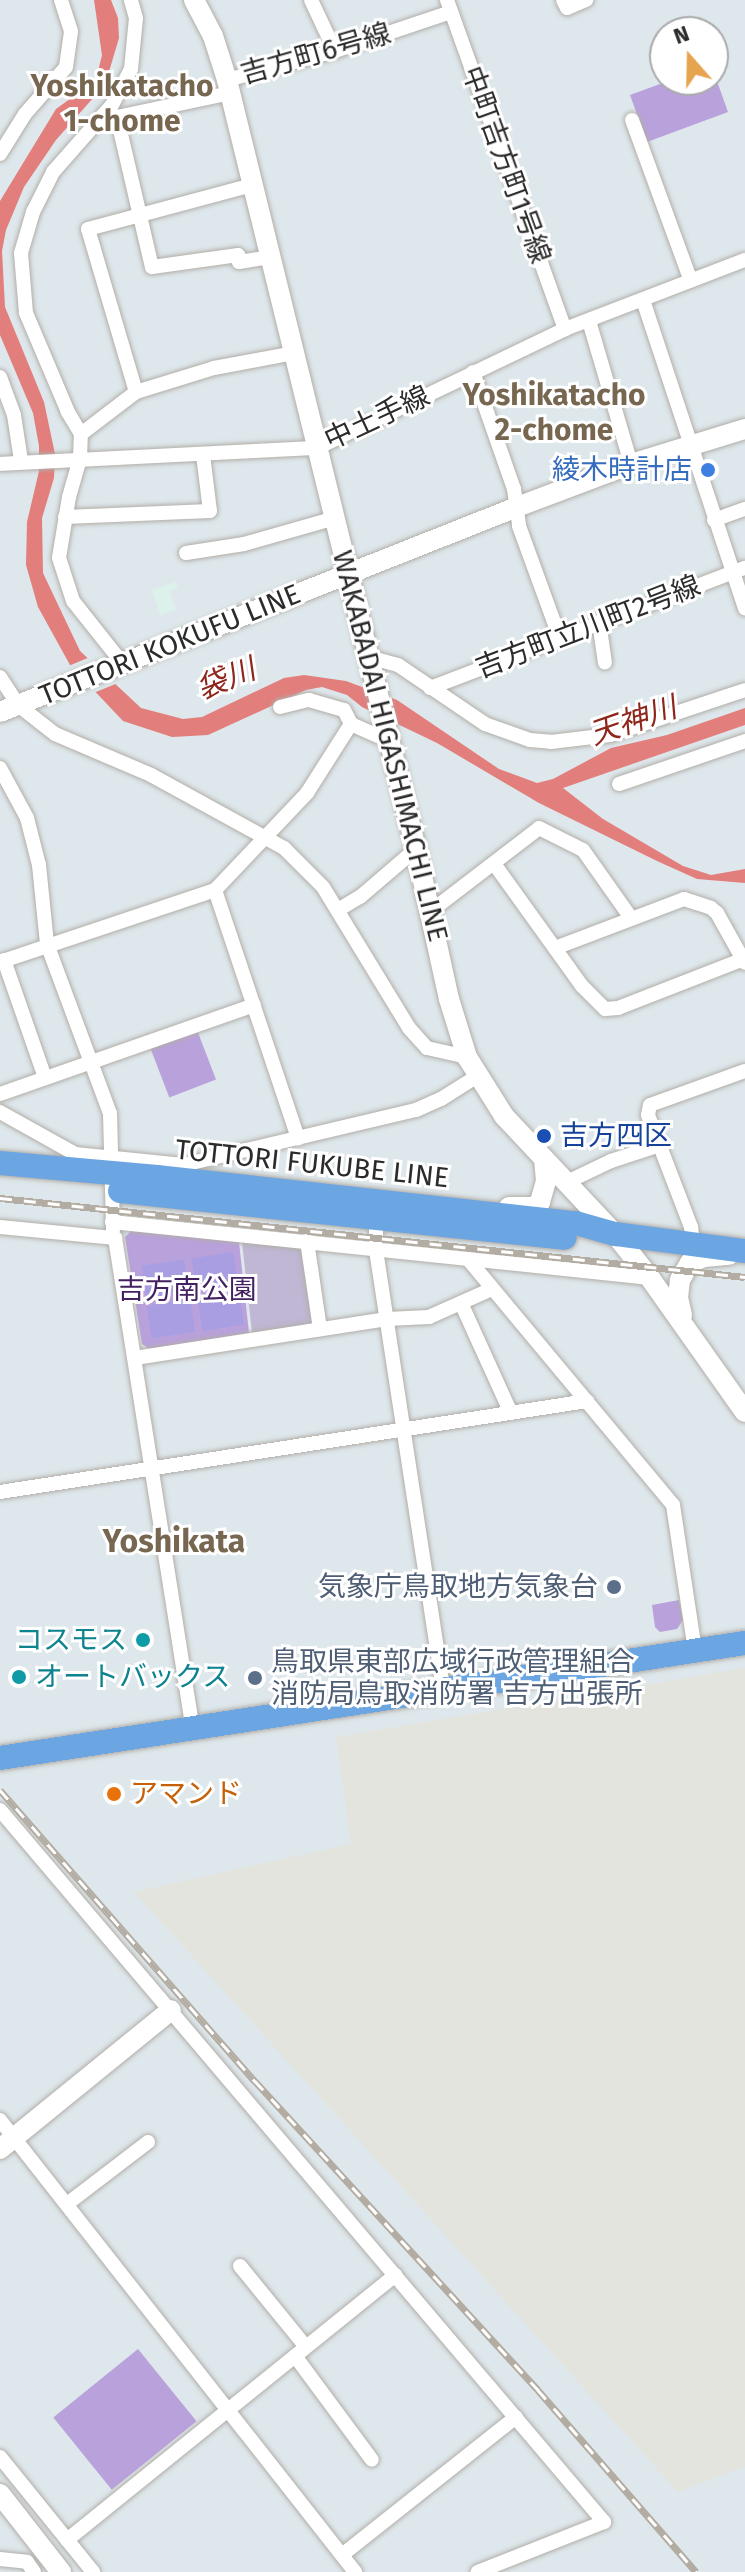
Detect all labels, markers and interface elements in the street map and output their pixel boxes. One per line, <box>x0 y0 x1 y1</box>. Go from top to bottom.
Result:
street label: 吉方町6号線 <box>237 16 395 92</box>
north arrow <box>649 16 729 96</box>
text: N <box>670 20 693 50</box>
street label: 中町吉方町1号線 <box>455 61 557 269</box>
district label: Yoshikatacho 1-chome <box>30 68 214 138</box>
district label: Yoshikatacho 2-chome <box>462 377 646 448</box>
street label: 中土手線 <box>319 379 435 457</box>
place label: 綾木時計店 <box>552 453 692 487</box>
marker: 綾木時計店 <box>699 461 717 479</box>
street label: WAKABADAI HIGASHIMACHI LINE <box>325 547 455 945</box>
street label: 吉方町立川町2号線 <box>471 569 705 685</box>
street label: TOTTORI KOKUFU LINE <box>35 577 305 713</box>
water label: 袋川 <box>191 651 261 707</box>
water label: 天神川 <box>585 689 681 753</box>
place label: 吉方四区 <box>560 1119 672 1153</box>
marker: 吉方四区 <box>535 1127 553 1145</box>
street label: TOTTORI FUKUBE LINE <box>174 1133 450 1195</box>
park label: 吉方南公園 <box>117 1273 257 1307</box>
district label: Yoshikata <box>103 1522 245 1560</box>
place label: 気象庁鳥取地方気象台 <box>318 1570 598 1604</box>
marker: 気象庁鳥取地方気象台 <box>605 1578 623 1596</box>
place label: コスモス <box>15 1623 127 1657</box>
marker: コスモス <box>134 1631 152 1649</box>
place label: 鳥取県東部広域行政管理組合 消防局鳥取消防署 吉方出張所 <box>271 1645 642 1711</box>
place label: オートバックス <box>35 1660 231 1694</box>
marker: オートバックス <box>10 1668 28 1686</box>
marker: 鳥取県東部広域行政管理組合 消防局鳥取消防署 吉方出張所 <box>246 1669 264 1687</box>
place label: アマンド <box>130 1777 242 1811</box>
marker: アマンド <box>105 1785 123 1803</box>

